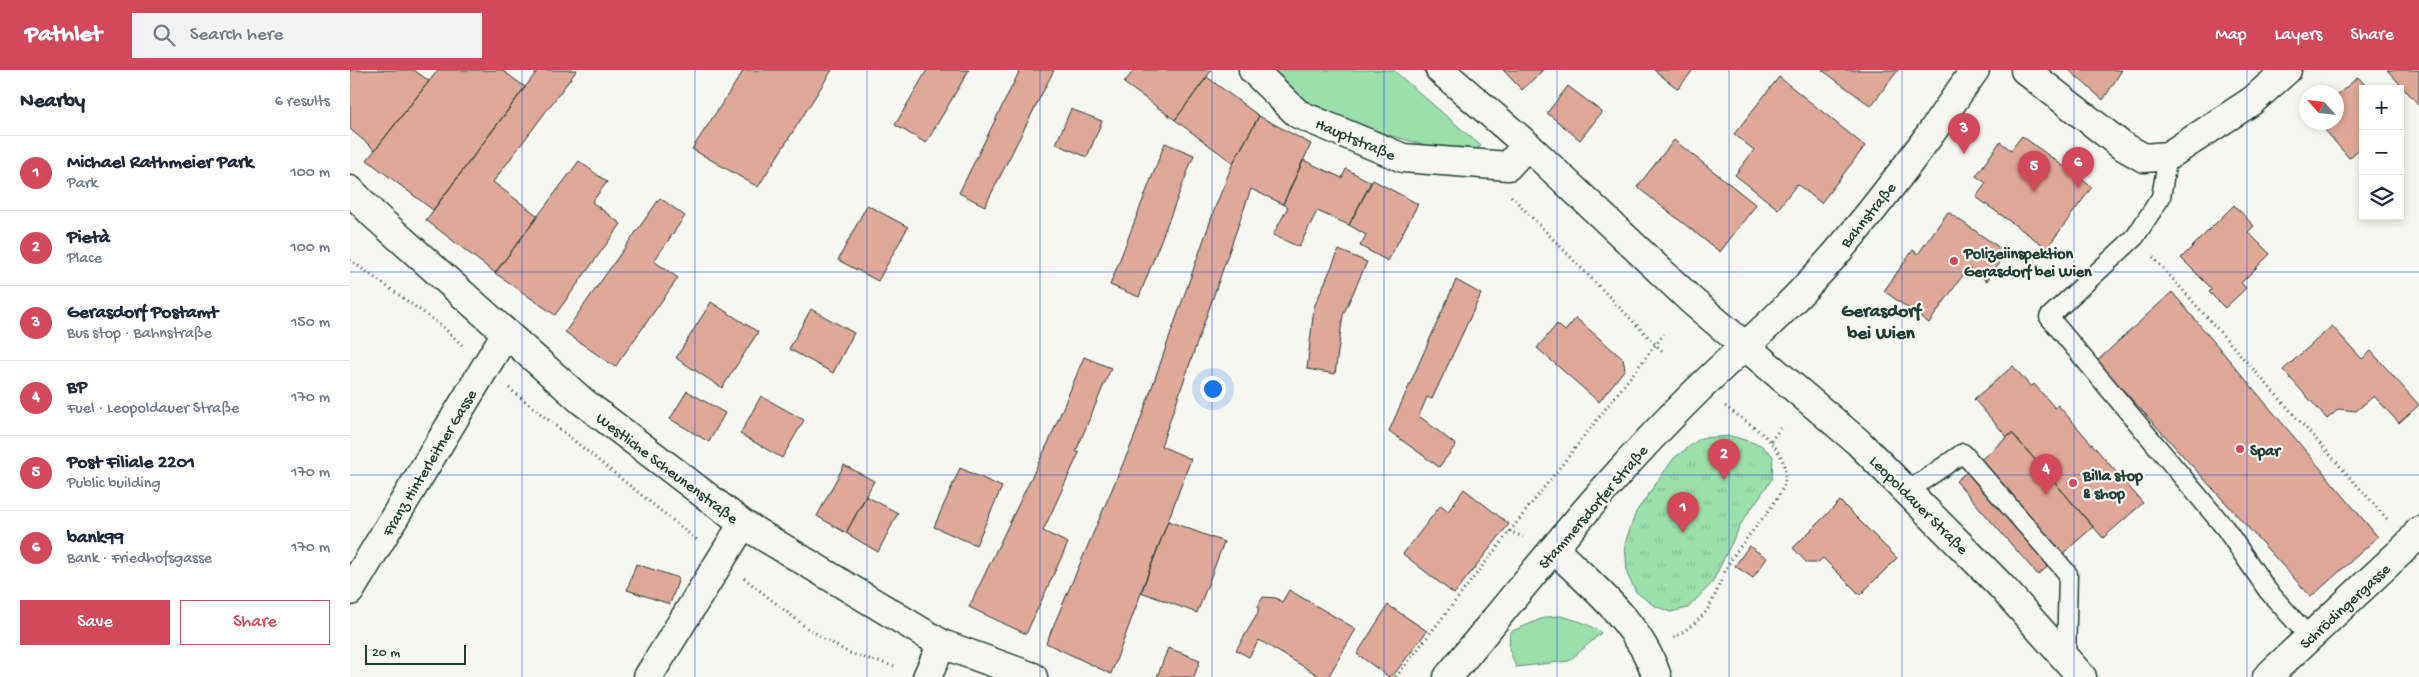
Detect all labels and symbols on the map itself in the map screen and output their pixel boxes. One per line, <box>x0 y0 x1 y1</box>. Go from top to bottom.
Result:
north arrow <box>2299 85 2344 130</box>
pin: 3 <box>1948 113 1980 154</box>
street label: Hauptstraße <box>1312 116 1398 167</box>
pin: 6 <box>2062 147 2094 188</box>
pin: 5 <box>2018 151 2050 192</box>
street label: Bahnstraße <box>1837 179 1902 253</box>
place label: Polizeiinspektion Gerasdorf bei Wien <box>1963 246 2092 283</box>
marker: Polizeiinspektion Gerasdorf bei Wien <box>1948 255 1960 267</box>
district label: Gerasdorf bei Wien <box>1841 301 1923 346</box>
your location <box>1200 376 1226 402</box>
street label: Franz Hinterleitner Gasse <box>379 386 483 542</box>
street label: Westliche Scheunenstraße <box>591 410 741 530</box>
pin: 2 <box>1708 439 1740 480</box>
street label: Stammersdorfer Straße <box>1536 442 1654 574</box>
marker: Spar <box>2234 443 2246 455</box>
place label: Spar <box>2250 443 2282 462</box>
street label: Leopoldauer Straße <box>1864 453 1971 560</box>
pin: 4 <box>2030 454 2062 495</box>
place label: Billa stop & shop <box>2082 468 2143 505</box>
marker: Billa stop & shop <box>2067 477 2079 489</box>
pin: 1 <box>1667 492 1699 533</box>
street label: Schrödingergasse <box>2297 560 2396 654</box>
scale bar <box>365 642 466 665</box>

